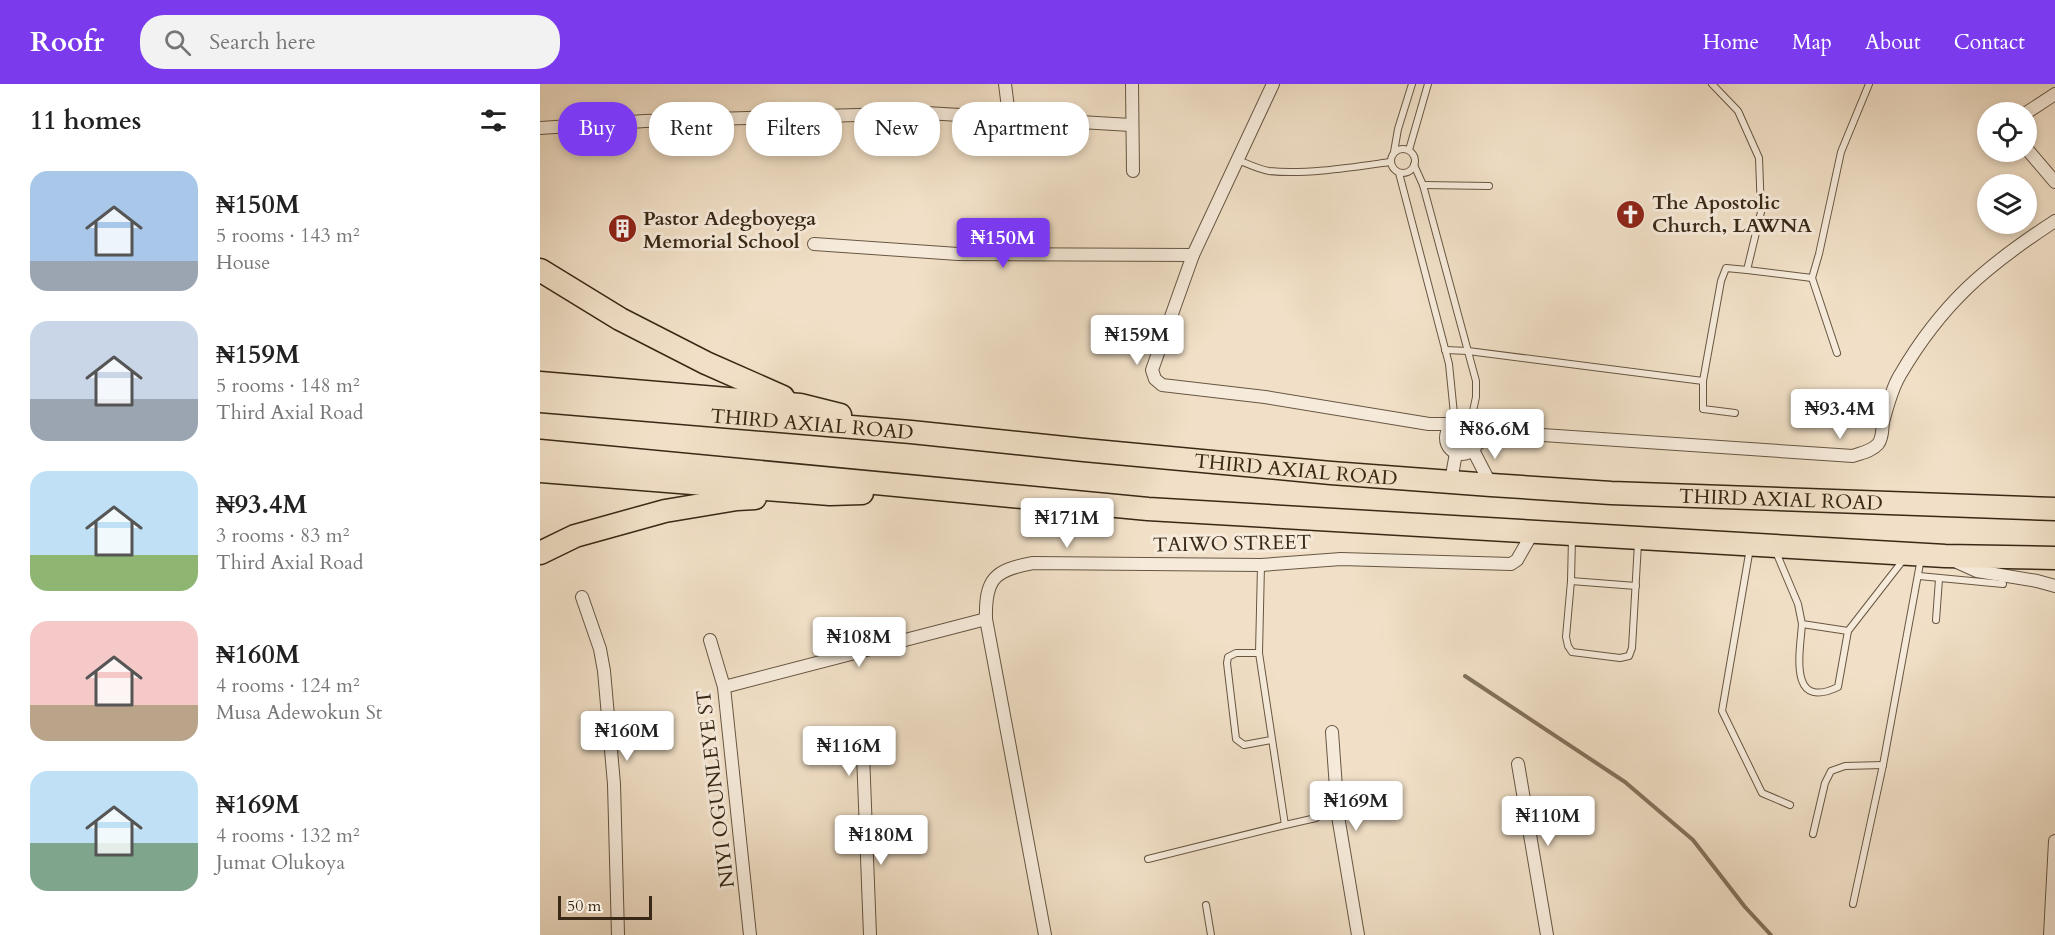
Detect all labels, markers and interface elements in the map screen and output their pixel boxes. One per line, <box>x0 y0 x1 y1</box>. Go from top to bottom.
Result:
search box <box>140 15 560 69</box>
text: Roofr <box>30 23 104 61</box>
icon: search <box>161 26 194 59</box>
text: Search here <box>209 27 316 57</box>
text: Home <box>1703 28 1759 57</box>
text: Map <box>1792 28 1832 57</box>
text: About <box>1865 28 1921 57</box>
text: Contact <box>1954 28 2025 57</box>
chip: Buy <box>558 102 637 156</box>
chip: Rent <box>649 102 734 156</box>
chip: Filters <box>746 102 842 156</box>
chip: New <box>854 102 940 156</box>
chip: Apartment <box>952 102 1089 156</box>
map controls <box>1977 102 2037 234</box>
button: locate <box>1977 102 2037 162</box>
text: 11 homes <box>30 103 141 138</box>
icon: filters <box>477 104 510 137</box>
button: layers <box>1977 174 2037 234</box>
text: ₦150M <box>216 187 300 222</box>
place label: The Apostolic Church, LAWNA <box>1652 189 1812 239</box>
icon: home <box>78 195 150 267</box>
church icon: The Apostolic Church, LAWNA <box>1615 198 1647 230</box>
place label: Pastor Adegboyega Memorial School <box>643 205 816 255</box>
building icon: Pastor Adegboyega Memorial School <box>606 213 638 245</box>
pin: ₦150M <box>961 218 1045 269</box>
text: 5 rooms · 143 m² <box>216 222 360 249</box>
text: ₦150M <box>971 224 1035 251</box>
text: House <box>216 249 270 276</box>
pin: ₦159M <box>1095 315 1179 366</box>
text: ₦159M <box>1105 321 1169 348</box>
text: ₦159M <box>216 337 300 372</box>
icon: home <box>78 345 150 417</box>
text: 5 rooms · 148 m² <box>216 372 360 399</box>
pin: ₦93.4M <box>1791 389 1889 440</box>
text: ₦93.4M <box>1805 395 1875 422</box>
text: Third Axial Road <box>216 399 363 426</box>
street label: THIRD AXIAL ROAD <box>709 402 915 446</box>
pin: ₦86.6M <box>1446 409 1544 460</box>
text: ₦86.6M <box>1460 415 1530 442</box>
street label: THIRD AXIAL ROAD <box>1193 447 1398 492</box>
street label: THIRD AXIAL ROAD <box>1679 482 1883 517</box>
text: ₦93.4M <box>216 487 308 522</box>
icon: home <box>78 495 150 567</box>
pin: ₦171M <box>1025 498 1109 549</box>
text: ₦171M <box>1035 504 1099 531</box>
text: 3 rooms · 83 m² <box>216 522 349 549</box>
street label: TAIWO STREET <box>1153 529 1312 558</box>
text: Third Axial Road <box>216 549 363 576</box>
pin: ₦108M <box>817 617 901 668</box>
text: ₦108M <box>827 623 891 650</box>
text: ₦160M <box>216 637 300 672</box>
icon: home <box>78 645 150 717</box>
text: 4 rooms · 124 m² <box>216 672 360 699</box>
street label: NIYI OGUNLEYE ST <box>690 688 741 889</box>
text: Musa Adewokun St <box>216 699 382 726</box>
pin: ₦160M <box>585 711 669 762</box>
text: ₦160M <box>595 717 659 744</box>
pin: ₦116M <box>807 726 891 777</box>
text: ₦116M <box>817 732 881 759</box>
pin: ₦169M <box>1314 781 1398 832</box>
text: ₦169M <box>216 787 300 822</box>
text: ₦169M <box>1324 787 1388 814</box>
icon: home <box>78 795 150 867</box>
pin: ₦110M <box>1506 796 1590 847</box>
text: ₦110M <box>1516 802 1580 829</box>
pin: ₦180M <box>839 815 923 866</box>
text: ₦180M <box>849 821 913 848</box>
text: 4 rooms · 132 m² <box>216 822 360 849</box>
text: Jumat Olukoya <box>216 849 345 876</box>
scale bar <box>558 893 652 920</box>
text: 50 m <box>567 895 601 917</box>

